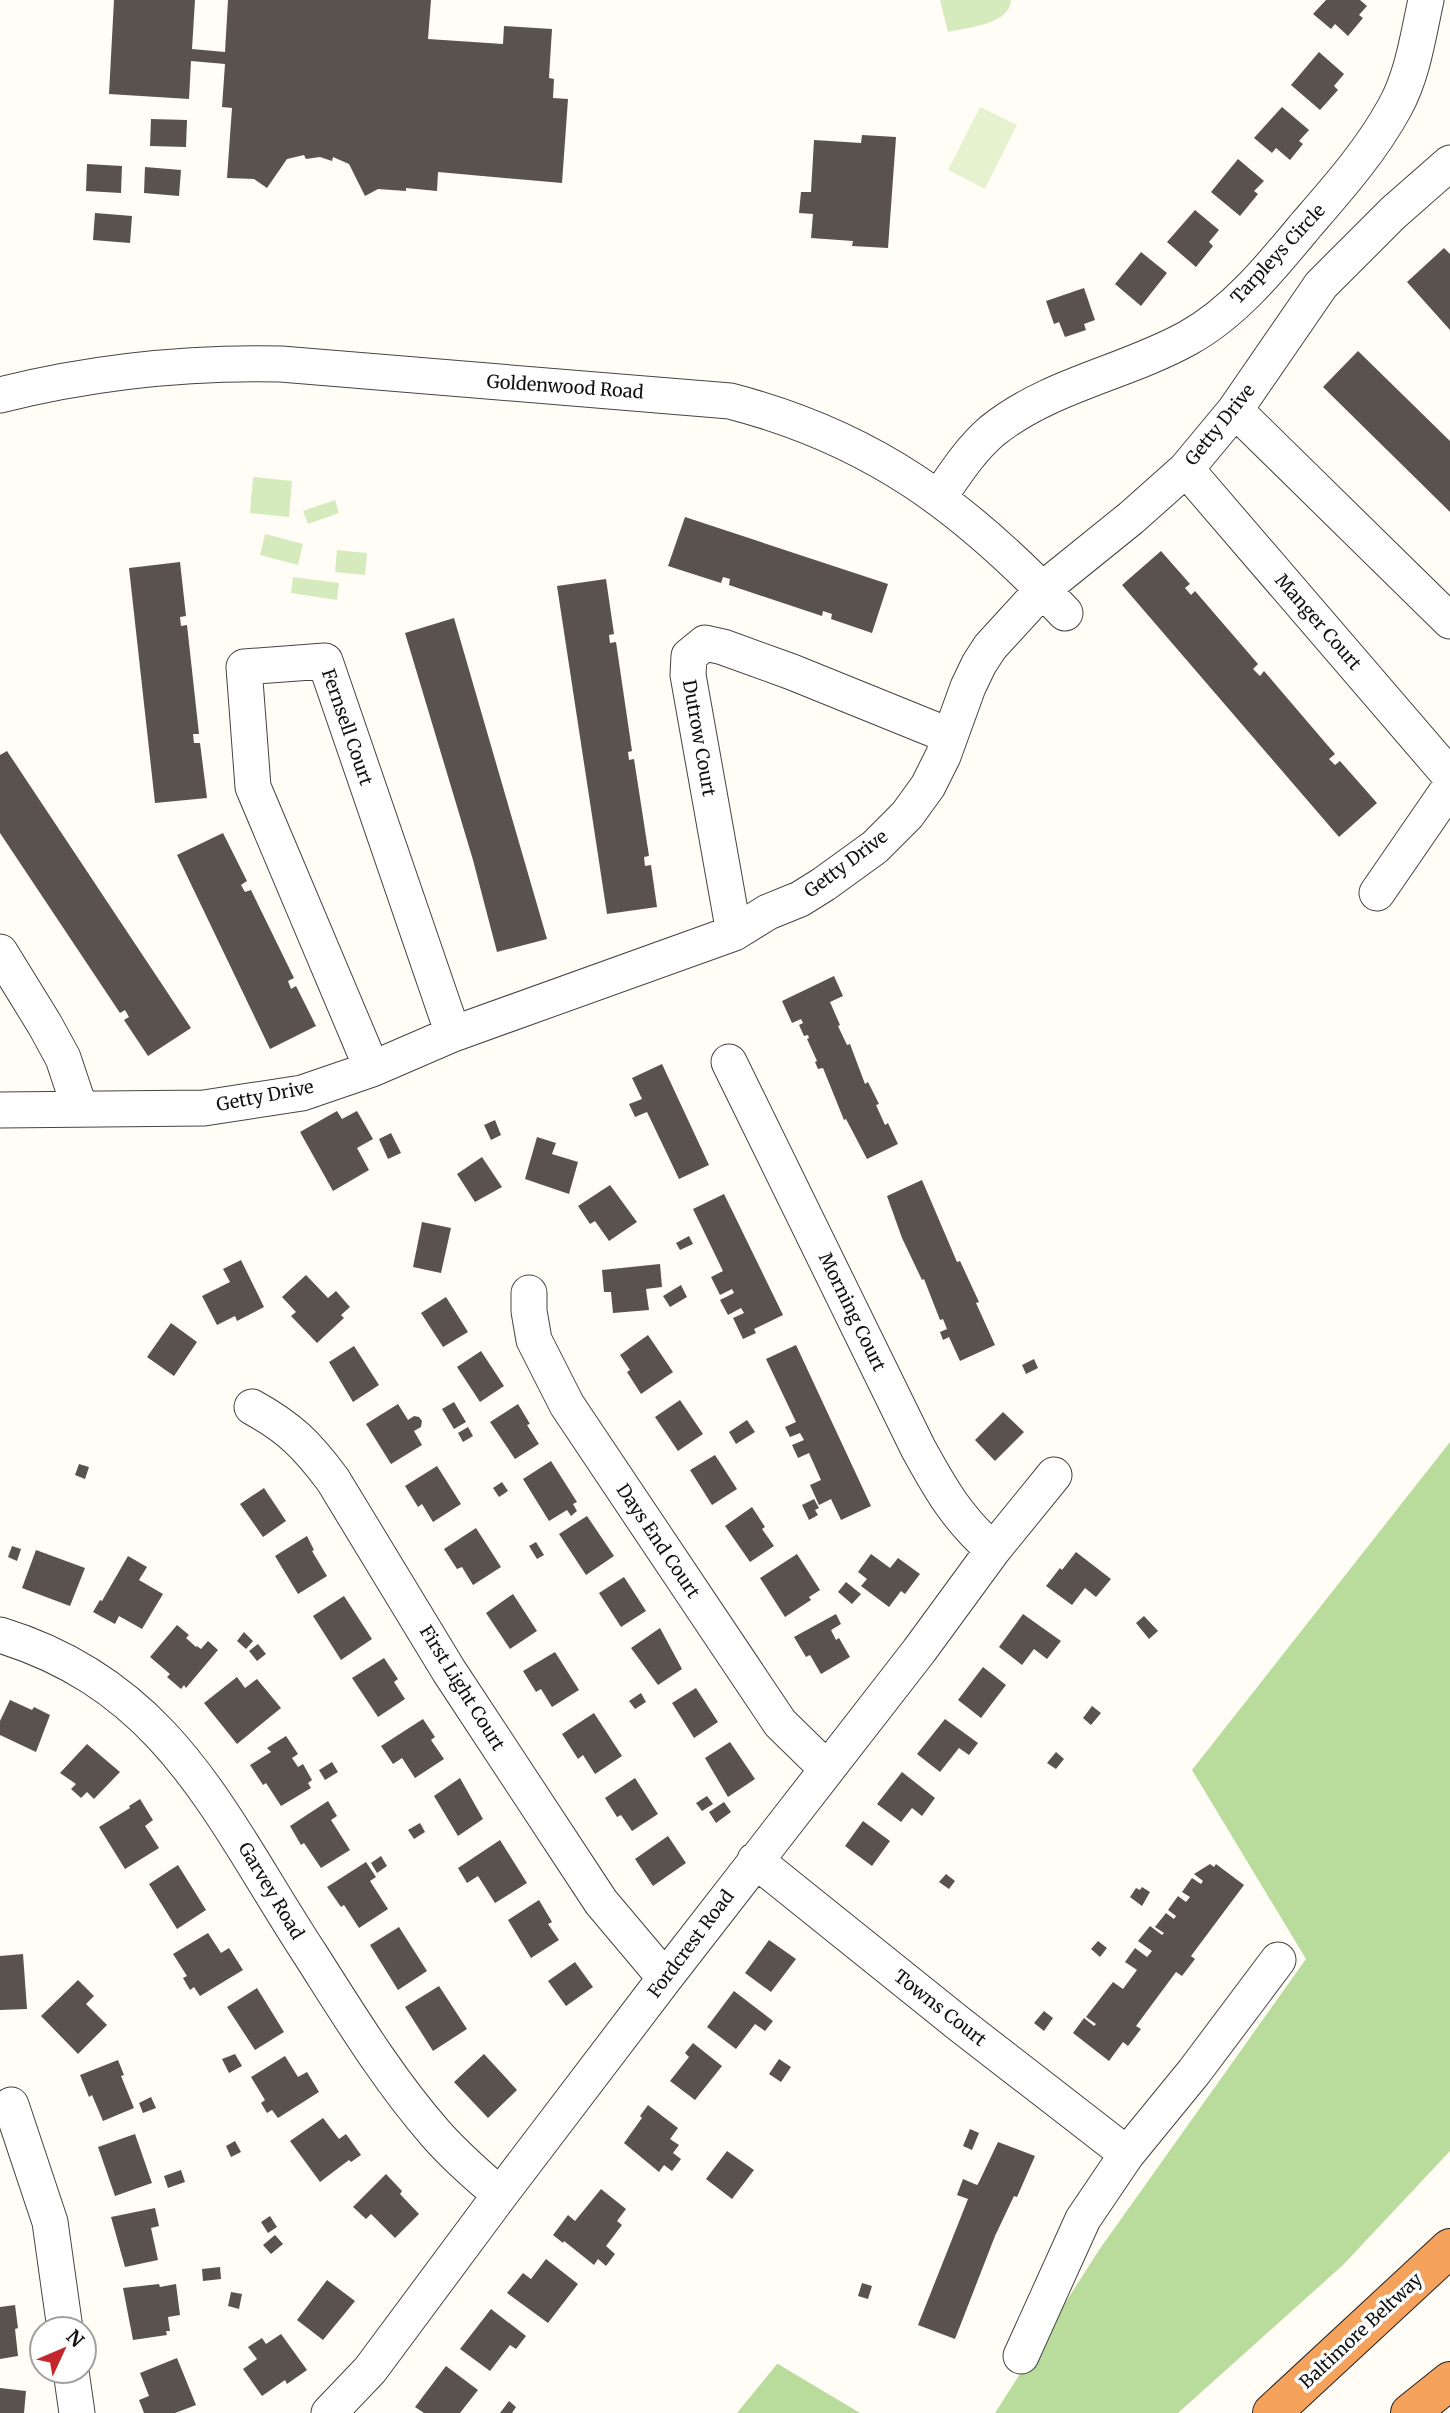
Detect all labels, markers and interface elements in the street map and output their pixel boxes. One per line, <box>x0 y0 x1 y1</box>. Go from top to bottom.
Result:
street label: Tarpleys Circle <box>1225 199 1330 308</box>
street label: Goldenwood Road <box>486 370 644 403</box>
street label: Getty Drive <box>1180 379 1260 470</box>
street label: Manger Court <box>1270 569 1366 675</box>
street label: Fernsell Court <box>317 666 378 788</box>
street label: Dutrow Court <box>678 678 721 798</box>
street label: Getty Drive <box>799 825 892 902</box>
street label: Getty Drive <box>214 1075 316 1116</box>
street label: Morning Court <box>814 1249 891 1375</box>
street label: Days End Court <box>612 1479 705 1602</box>
street label: First Light Court <box>415 1621 510 1755</box>
street label: Garvey Road <box>233 1838 309 1944</box>
street label: Fordcrest Road <box>643 1885 739 2002</box>
street label: Towns Court <box>889 1964 991 2051</box>
street label: Baltimore Beltway <box>1294 2267 1427 2393</box>
north arrow <box>28 2315 98 2385</box>
text: N <box>61 2324 89 2352</box>

